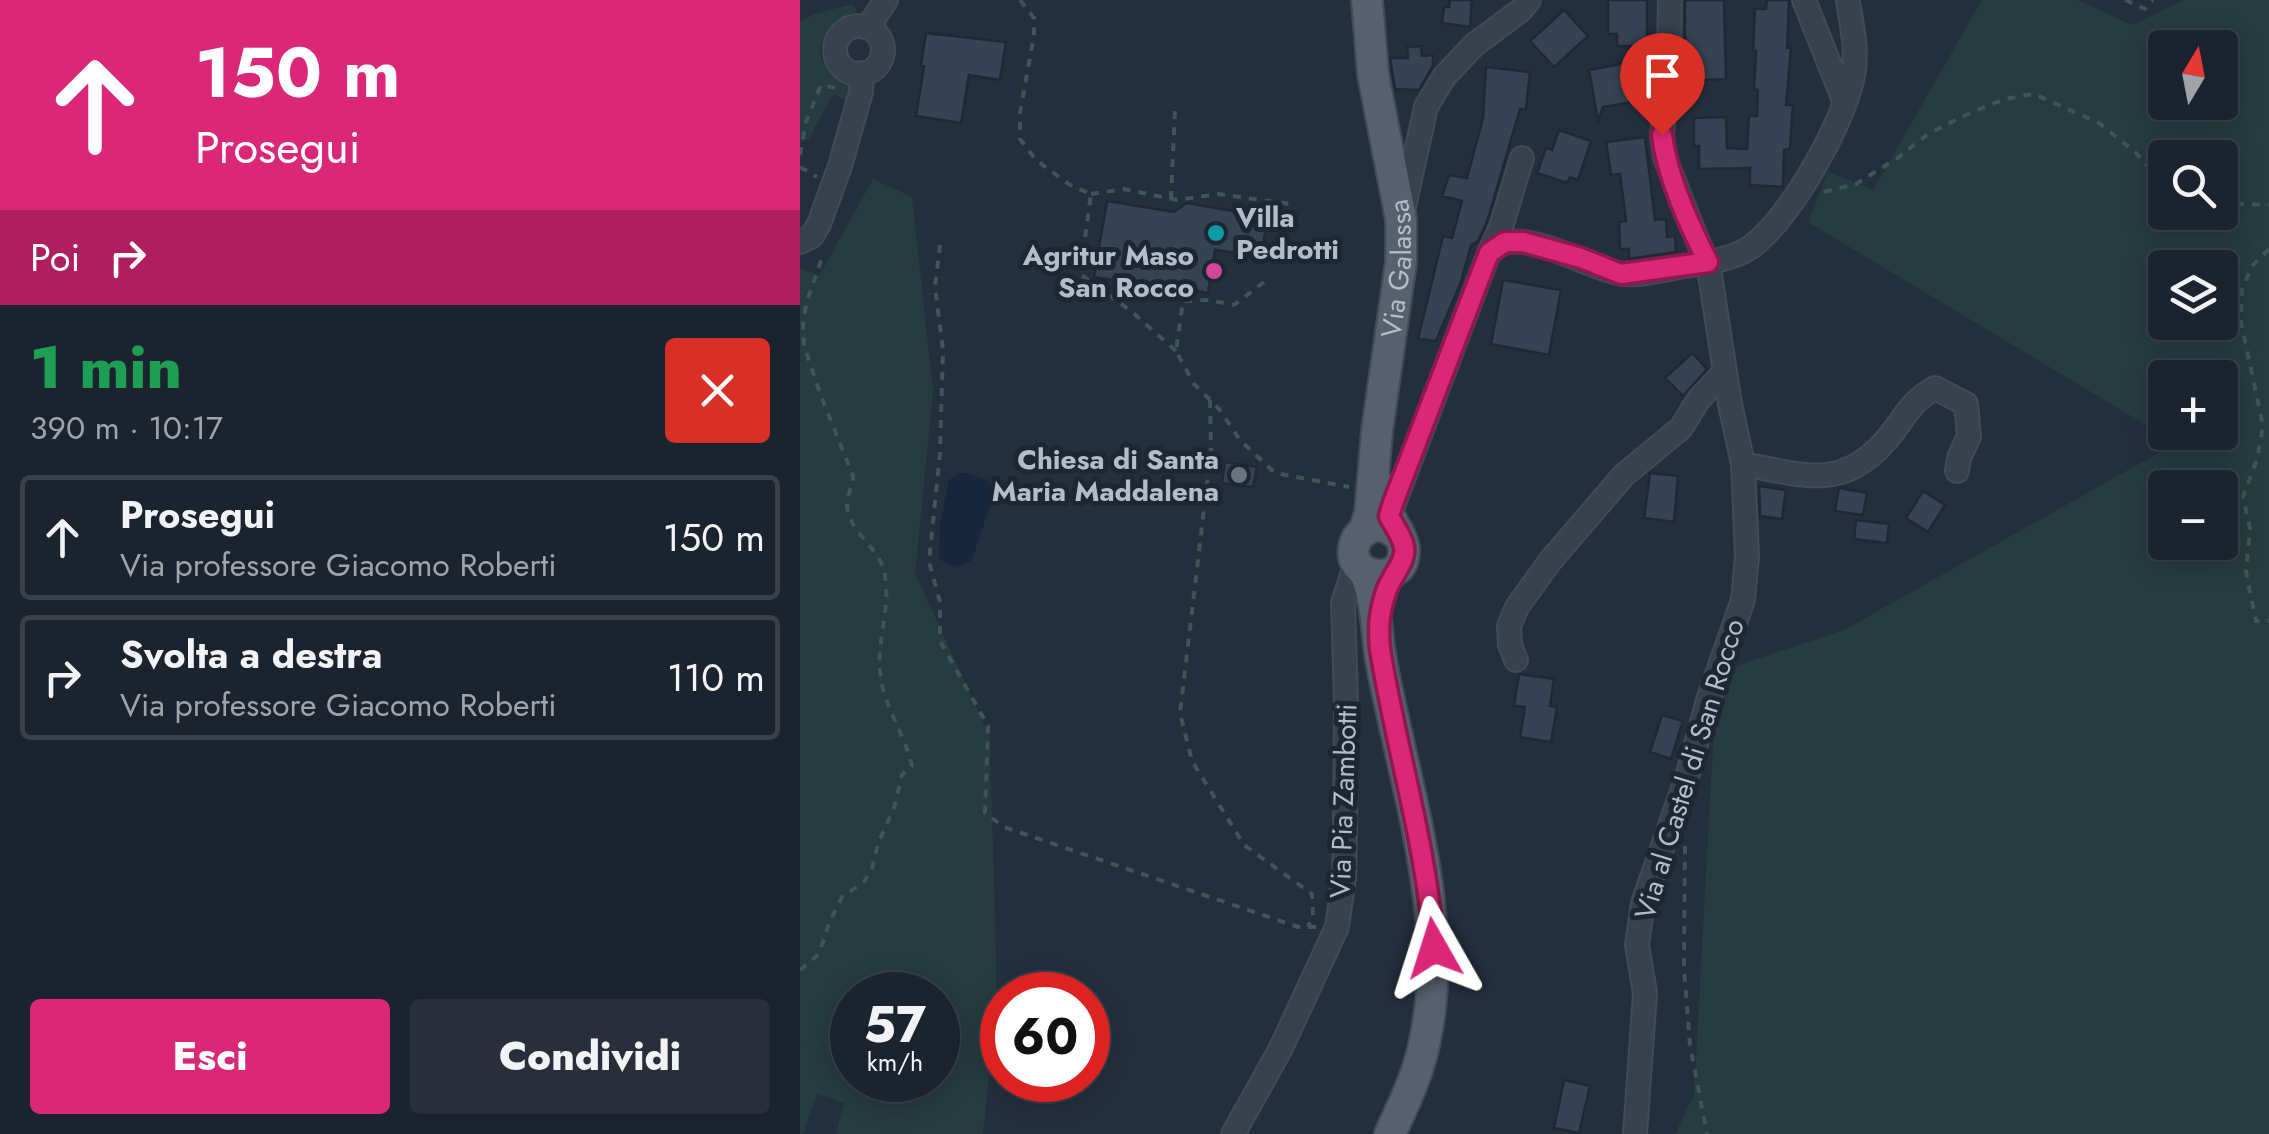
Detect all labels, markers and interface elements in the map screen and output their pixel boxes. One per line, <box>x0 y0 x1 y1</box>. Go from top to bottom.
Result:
text: 150 m <box>195 22 401 123</box>
north arrow <box>2148 30 2238 120</box>
map controls <box>2148 30 2238 560</box>
pin <box>1620 33 1705 136</box>
icon: ahead <box>30 40 160 170</box>
icon: arrive <box>1635 48 1690 103</box>
text: Prosegui <box>195 115 360 180</box>
button: search <box>2148 140 2238 230</box>
street label: Via Galassa <box>1370 196 1423 341</box>
place label: Villa Pedrotti <box>1235 197 1339 270</box>
marker: Villa Pedrotti <box>1205 222 1227 244</box>
text: Poi <box>30 230 80 285</box>
icon: right <box>100 230 155 285</box>
place label: Agritur Maso San Rocco <box>1022 235 1194 308</box>
button: layers <box>2148 250 2238 340</box>
marker: Agritur Maso San Rocco <box>1203 260 1225 282</box>
text: 1 min <box>30 324 182 411</box>
button: close <box>665 338 770 443</box>
button: + <box>2148 360 2238 450</box>
text: 390 m · 10:17 <box>30 405 223 451</box>
place label: Chiesa di Santa Maria Maddalena <box>992 439 1219 512</box>
marker: Chiesa di Santa Maria Maddalena <box>1228 464 1250 486</box>
button: − <box>2148 470 2238 560</box>
text: Prosegui <box>120 487 275 542</box>
icon: ahead <box>35 510 90 565</box>
text: 150 m <box>663 510 765 565</box>
text: Via professore Giacomo Roberti <box>120 542 557 588</box>
street label: Via al Castel di San Rocco <box>1624 614 1755 925</box>
text: Svolta a destra <box>120 627 382 682</box>
icon: right <box>35 650 90 705</box>
text: 110 m <box>667 650 765 705</box>
text: Via professore Giacomo Roberti <box>120 682 557 728</box>
street label: Via Pia Zambotti <box>1320 703 1367 899</box>
position arrow <box>1382 896 1486 1000</box>
speed limit sign: 60 <box>980 972 1110 1102</box>
text: 57 <box>864 988 926 1061</box>
button: Esci <box>30 999 390 1114</box>
button: Condividi <box>410 999 770 1114</box>
text: km/h <box>867 1044 923 1080</box>

